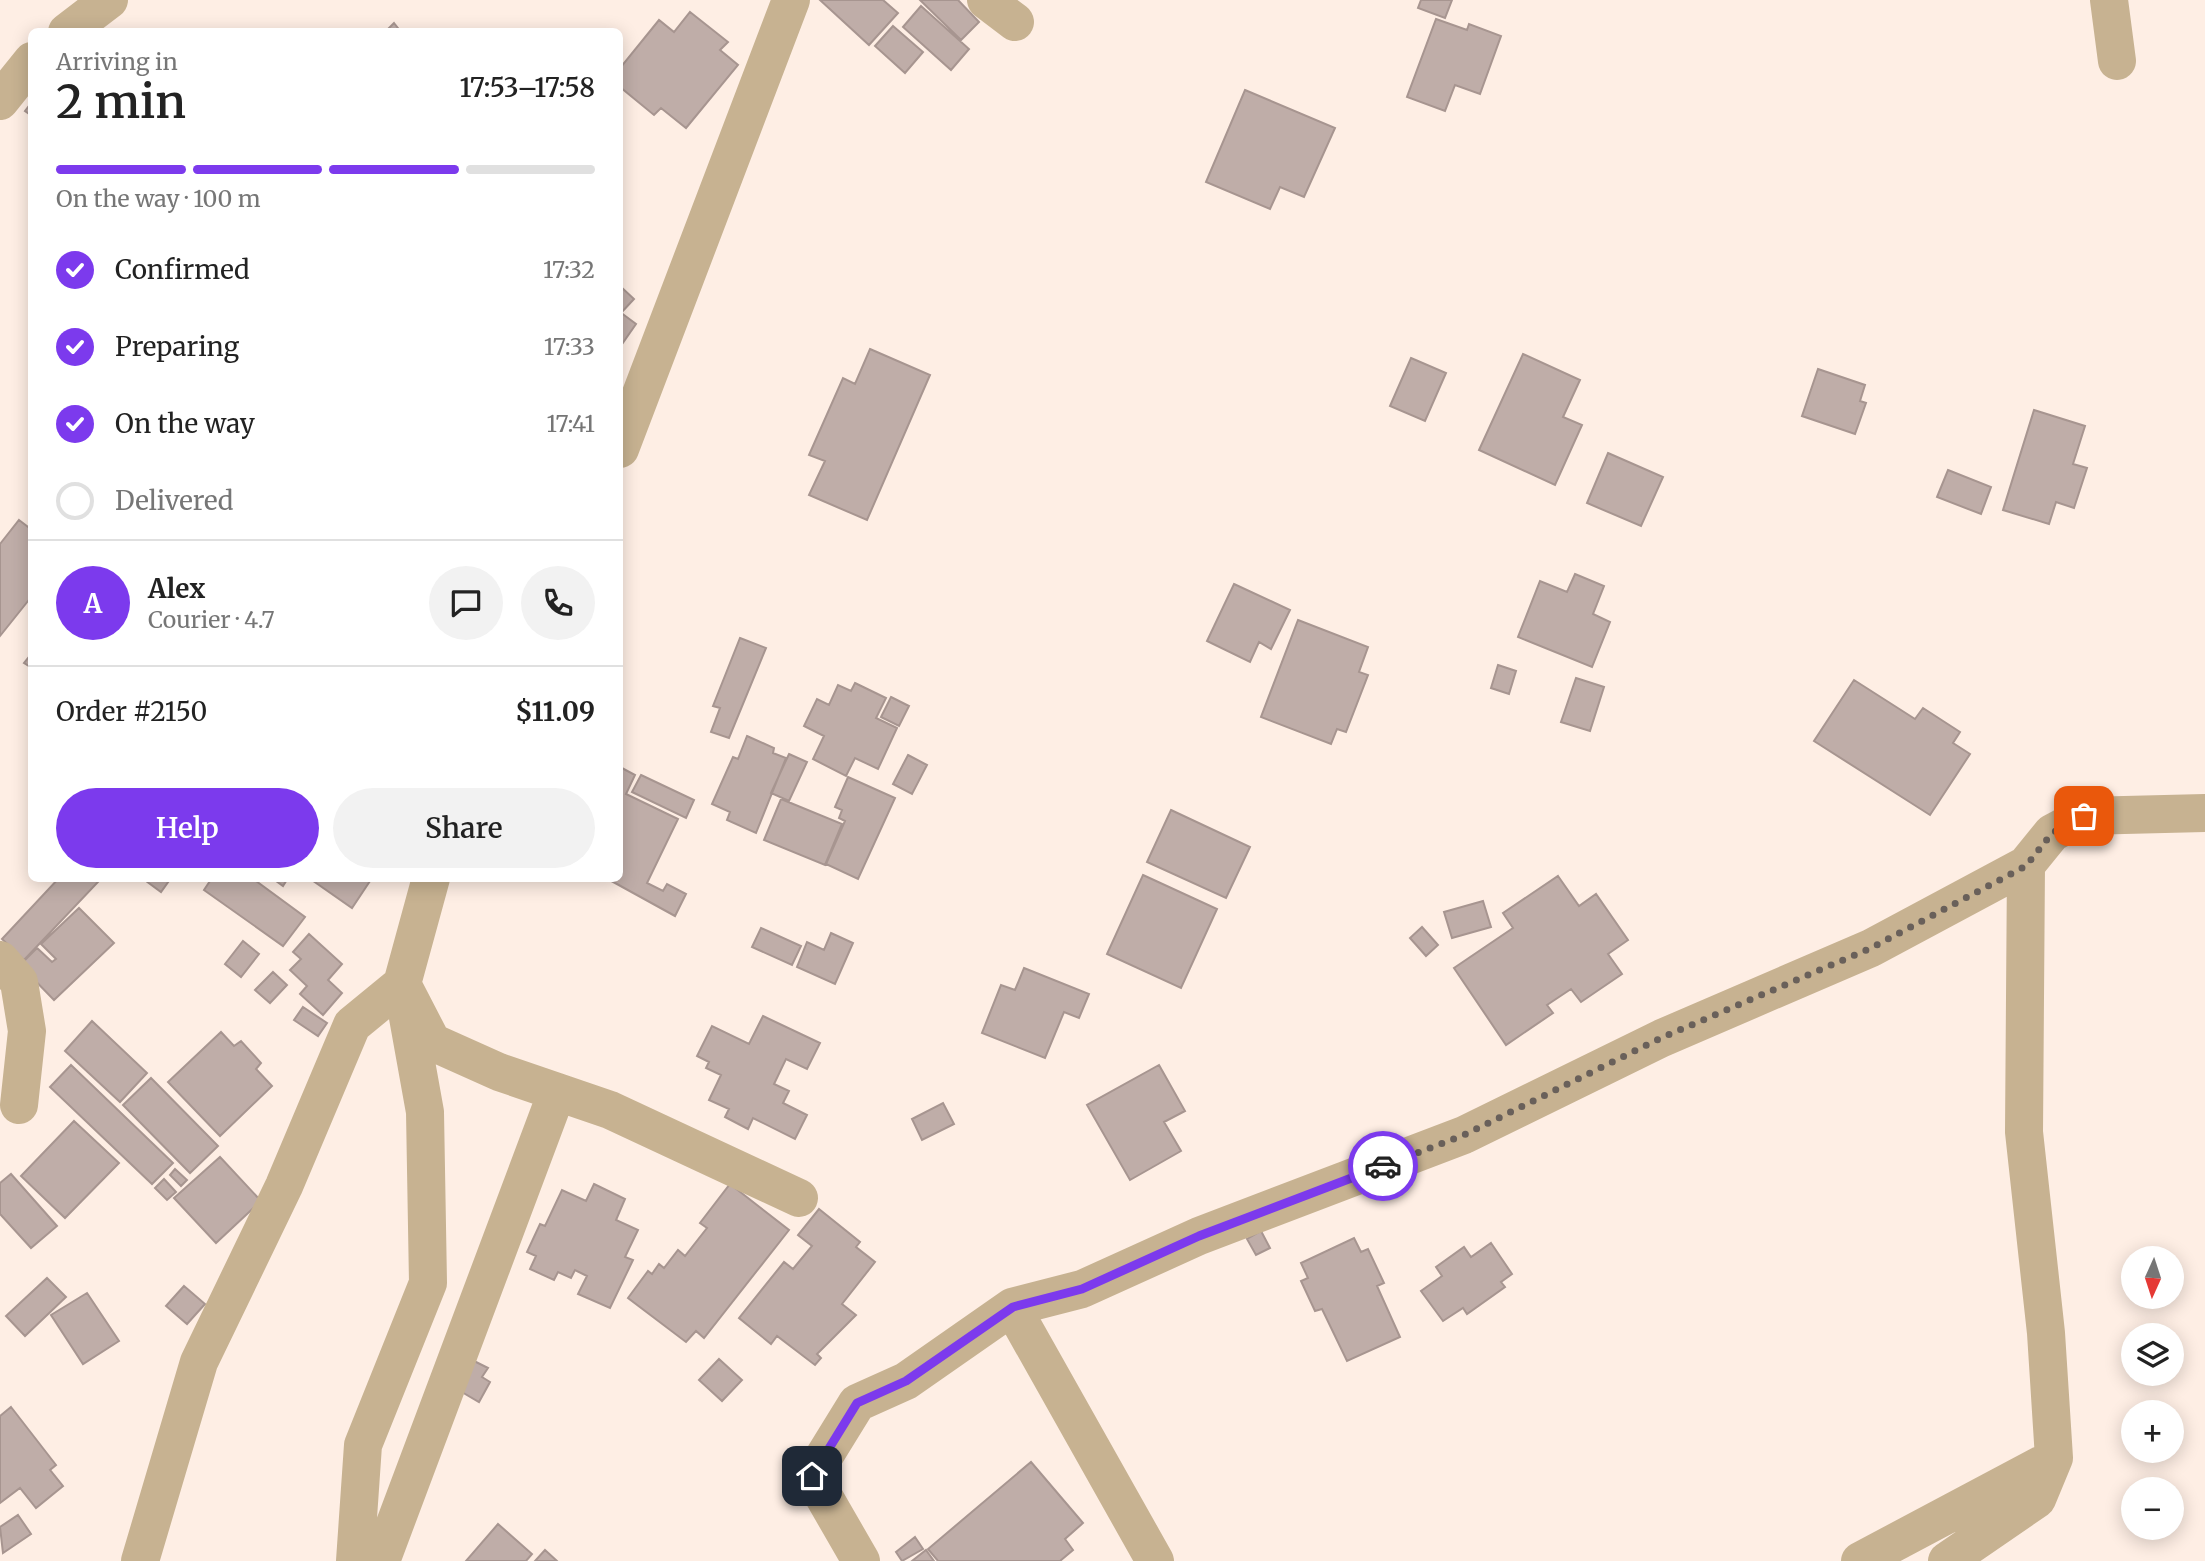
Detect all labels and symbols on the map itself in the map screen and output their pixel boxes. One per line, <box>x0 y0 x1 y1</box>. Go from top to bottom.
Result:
pin <box>2054 786 2114 846</box>
courier <box>1348 1131 1418 1201</box>
north arrow <box>2121 1246 2184 1309</box>
pin <box>782 1446 842 1506</box>

